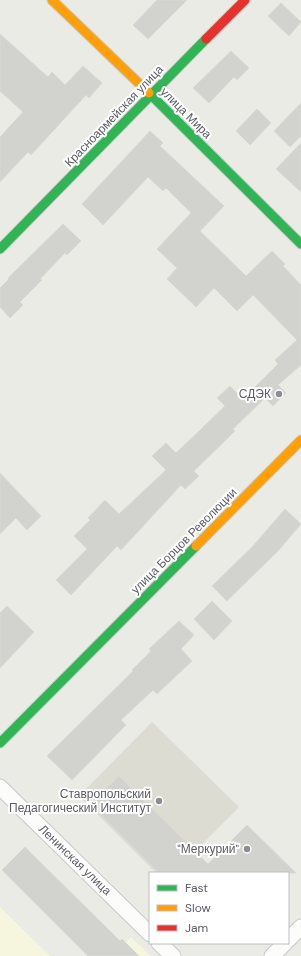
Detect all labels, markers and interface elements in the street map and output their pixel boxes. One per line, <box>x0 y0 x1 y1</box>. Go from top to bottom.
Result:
street label: Красноармейская улица <box>61 61 167 170</box>
street label: улица Мира <box>157 84 215 142</box>
place label: СДЭК <box>239 386 271 402</box>
marker: СДЭК <box>274 389 284 399</box>
street label: улица Борцов Революции <box>128 485 240 597</box>
place label: Ставропольский Педагогический Институт <box>9 786 151 816</box>
marker: Ставропольский Педагогический Институт <box>154 796 164 806</box>
street label: Ленинская улица <box>35 821 115 899</box>
place label: "Меркурий" <box>177 841 240 857</box>
marker: "Меркурий" <box>242 844 252 854</box>
legend <box>149 872 289 944</box>
text: Fast <box>185 880 208 896</box>
text: Slow <box>185 900 211 916</box>
text: Jam <box>185 920 208 936</box>

